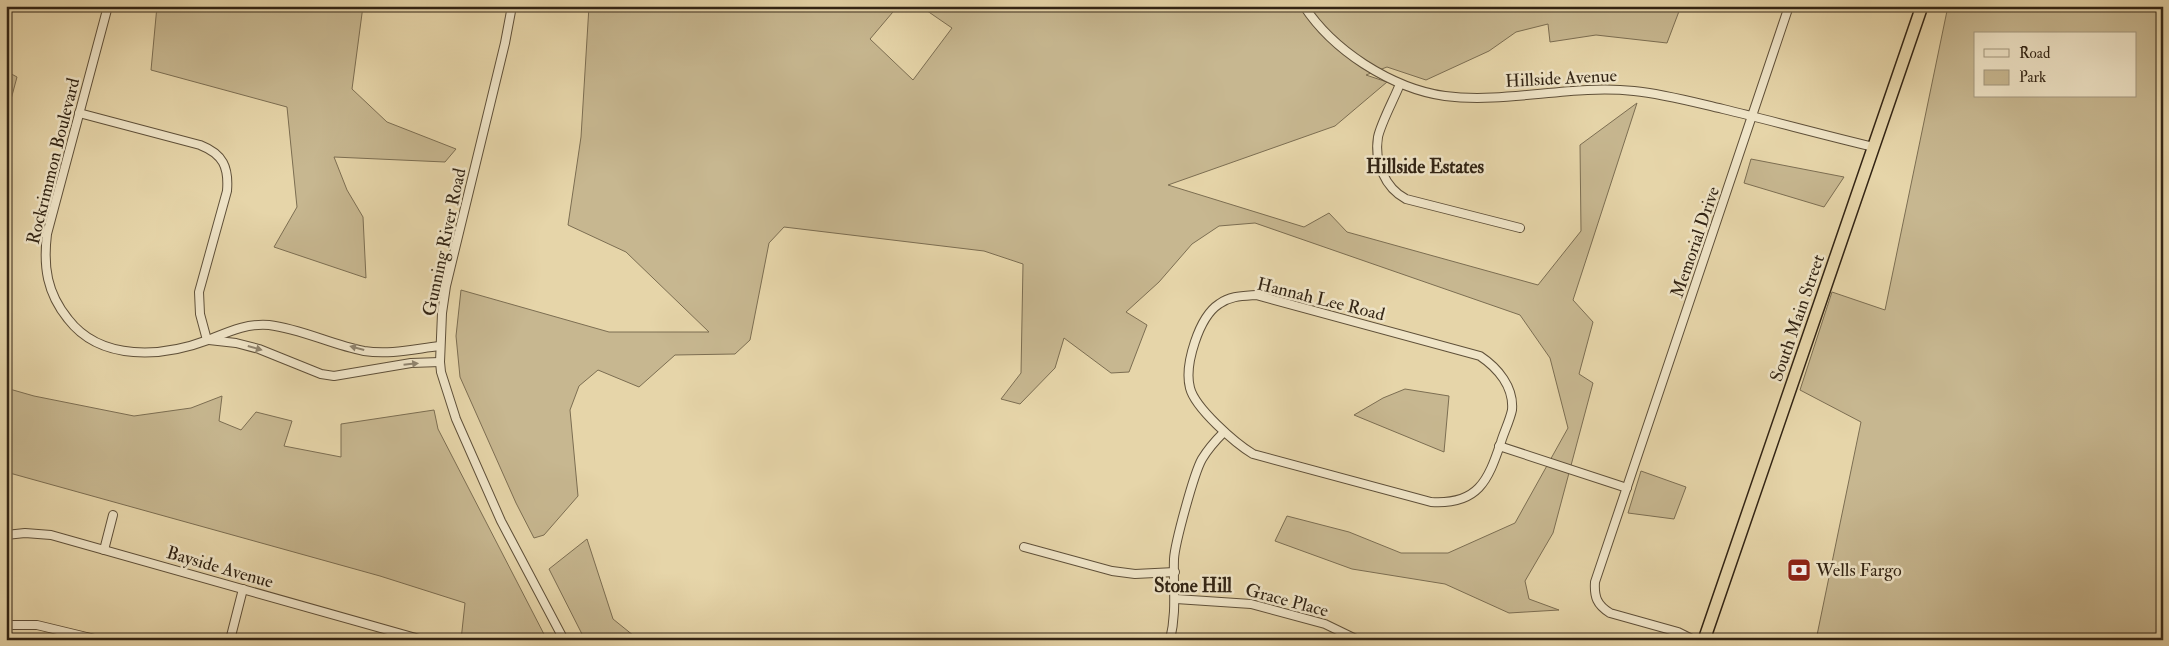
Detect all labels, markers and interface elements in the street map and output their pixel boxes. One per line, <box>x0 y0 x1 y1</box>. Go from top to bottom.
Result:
legend <box>1974 32 2136 98</box>
text: Road <box>2019 44 2051 63</box>
street label: Hillside Avenue <box>1505 64 1618 93</box>
text: Park <box>2019 68 2046 87</box>
street label: Rockrimmon Boulevard <box>22 75 85 247</box>
district label: Hillside Estates <box>1366 155 1484 179</box>
street label: Gunning River Road <box>418 166 471 318</box>
street label: Memorial Drive <box>1666 183 1725 301</box>
street label: South Main Street <box>1765 251 1830 385</box>
street label: Hannah Lee Road <box>1255 272 1387 327</box>
one-way arrow <box>349 344 364 352</box>
one-way arrow <box>248 345 263 353</box>
one-way arrow <box>404 360 420 368</box>
street label: Bayside Avenue <box>164 541 276 594</box>
bank icon: Wells Fargo <box>1786 557 1812 583</box>
place label: Wells Fargo <box>1815 559 1902 582</box>
district label: Stone Hill <box>1154 574 1232 598</box>
street label: Grace Place <box>1243 578 1331 623</box>

